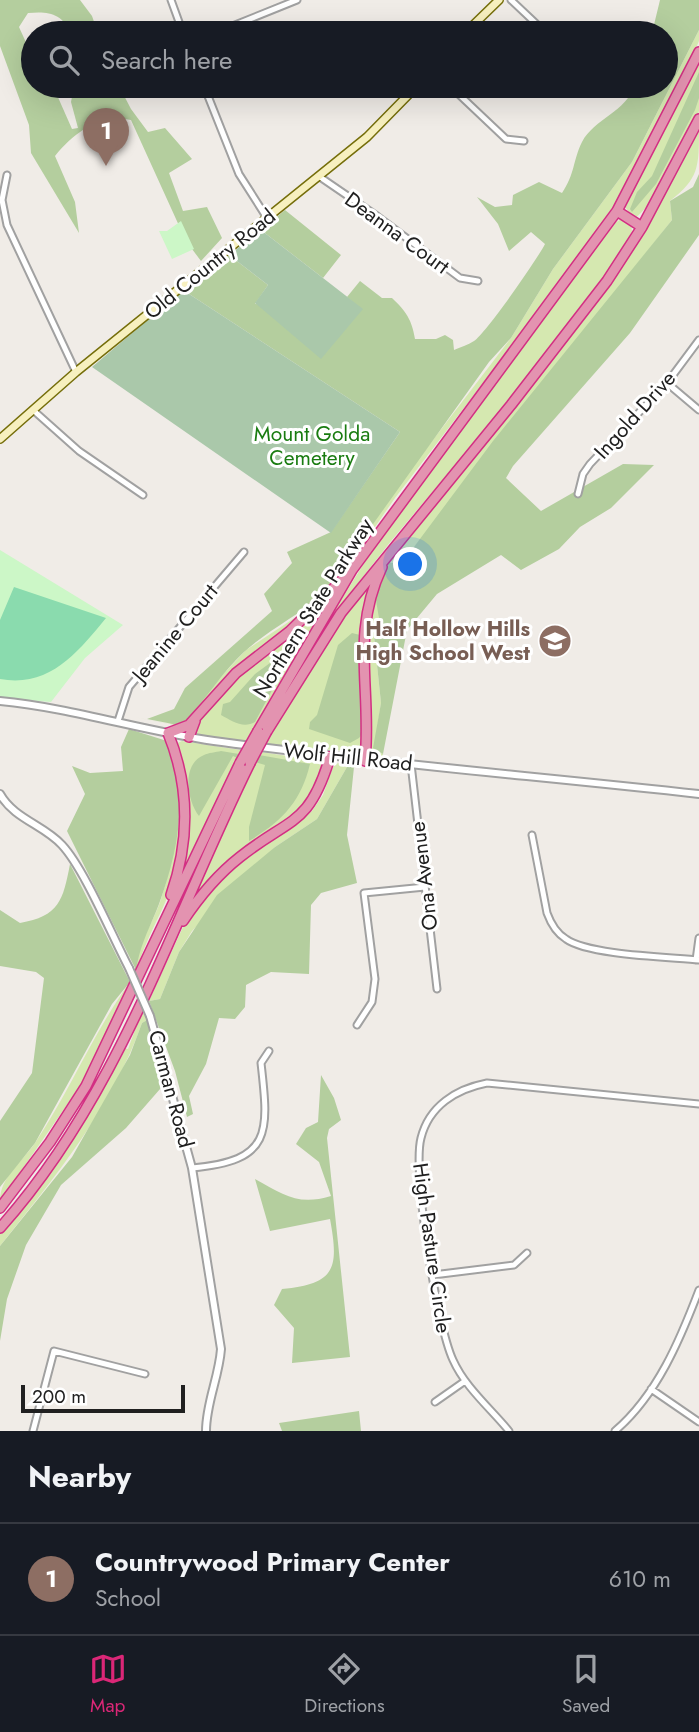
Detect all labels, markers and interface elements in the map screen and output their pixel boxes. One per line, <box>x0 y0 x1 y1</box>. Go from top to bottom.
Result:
search box <box>21 21 678 98</box>
icon: search <box>45 41 83 79</box>
text: Search here <box>101 41 233 79</box>
pin: 1 <box>83 108 129 166</box>
street label: Deanna Court <box>339 185 455 281</box>
street label: Old Country Road <box>138 202 282 326</box>
street label: Ingold Drive <box>587 364 683 466</box>
park label: Mount Golda Cemetery <box>254 419 370 473</box>
street label: Northern State Parkway <box>246 512 381 703</box>
your location <box>393 547 427 581</box>
street label: Jeanine Court <box>123 578 225 691</box>
place label: Half Hollow Hills High School West <box>355 614 530 668</box>
school or university icon: Half Hollow Hills High School West <box>536 622 574 660</box>
street label: Wolf Hill Road <box>282 735 414 779</box>
street label: Ona Avenue <box>402 820 446 932</box>
street label: Carman Road <box>141 1027 201 1151</box>
street label: High Pasture Circle <box>405 1161 459 1335</box>
scale bar <box>21 1382 186 1414</box>
text: 200 m <box>32 1383 86 1410</box>
text: Nearby <box>28 1455 131 1498</box>
text: Countrywood Primary Center <box>95 1543 450 1581</box>
text: 1 <box>45 1562 57 1596</box>
text: 610 m <box>609 1562 671 1596</box>
text: School <box>95 1581 161 1615</box>
tab: Map <box>89 1650 127 1719</box>
tab: Directions <box>304 1650 385 1719</box>
tab: Saved <box>562 1650 610 1719</box>

